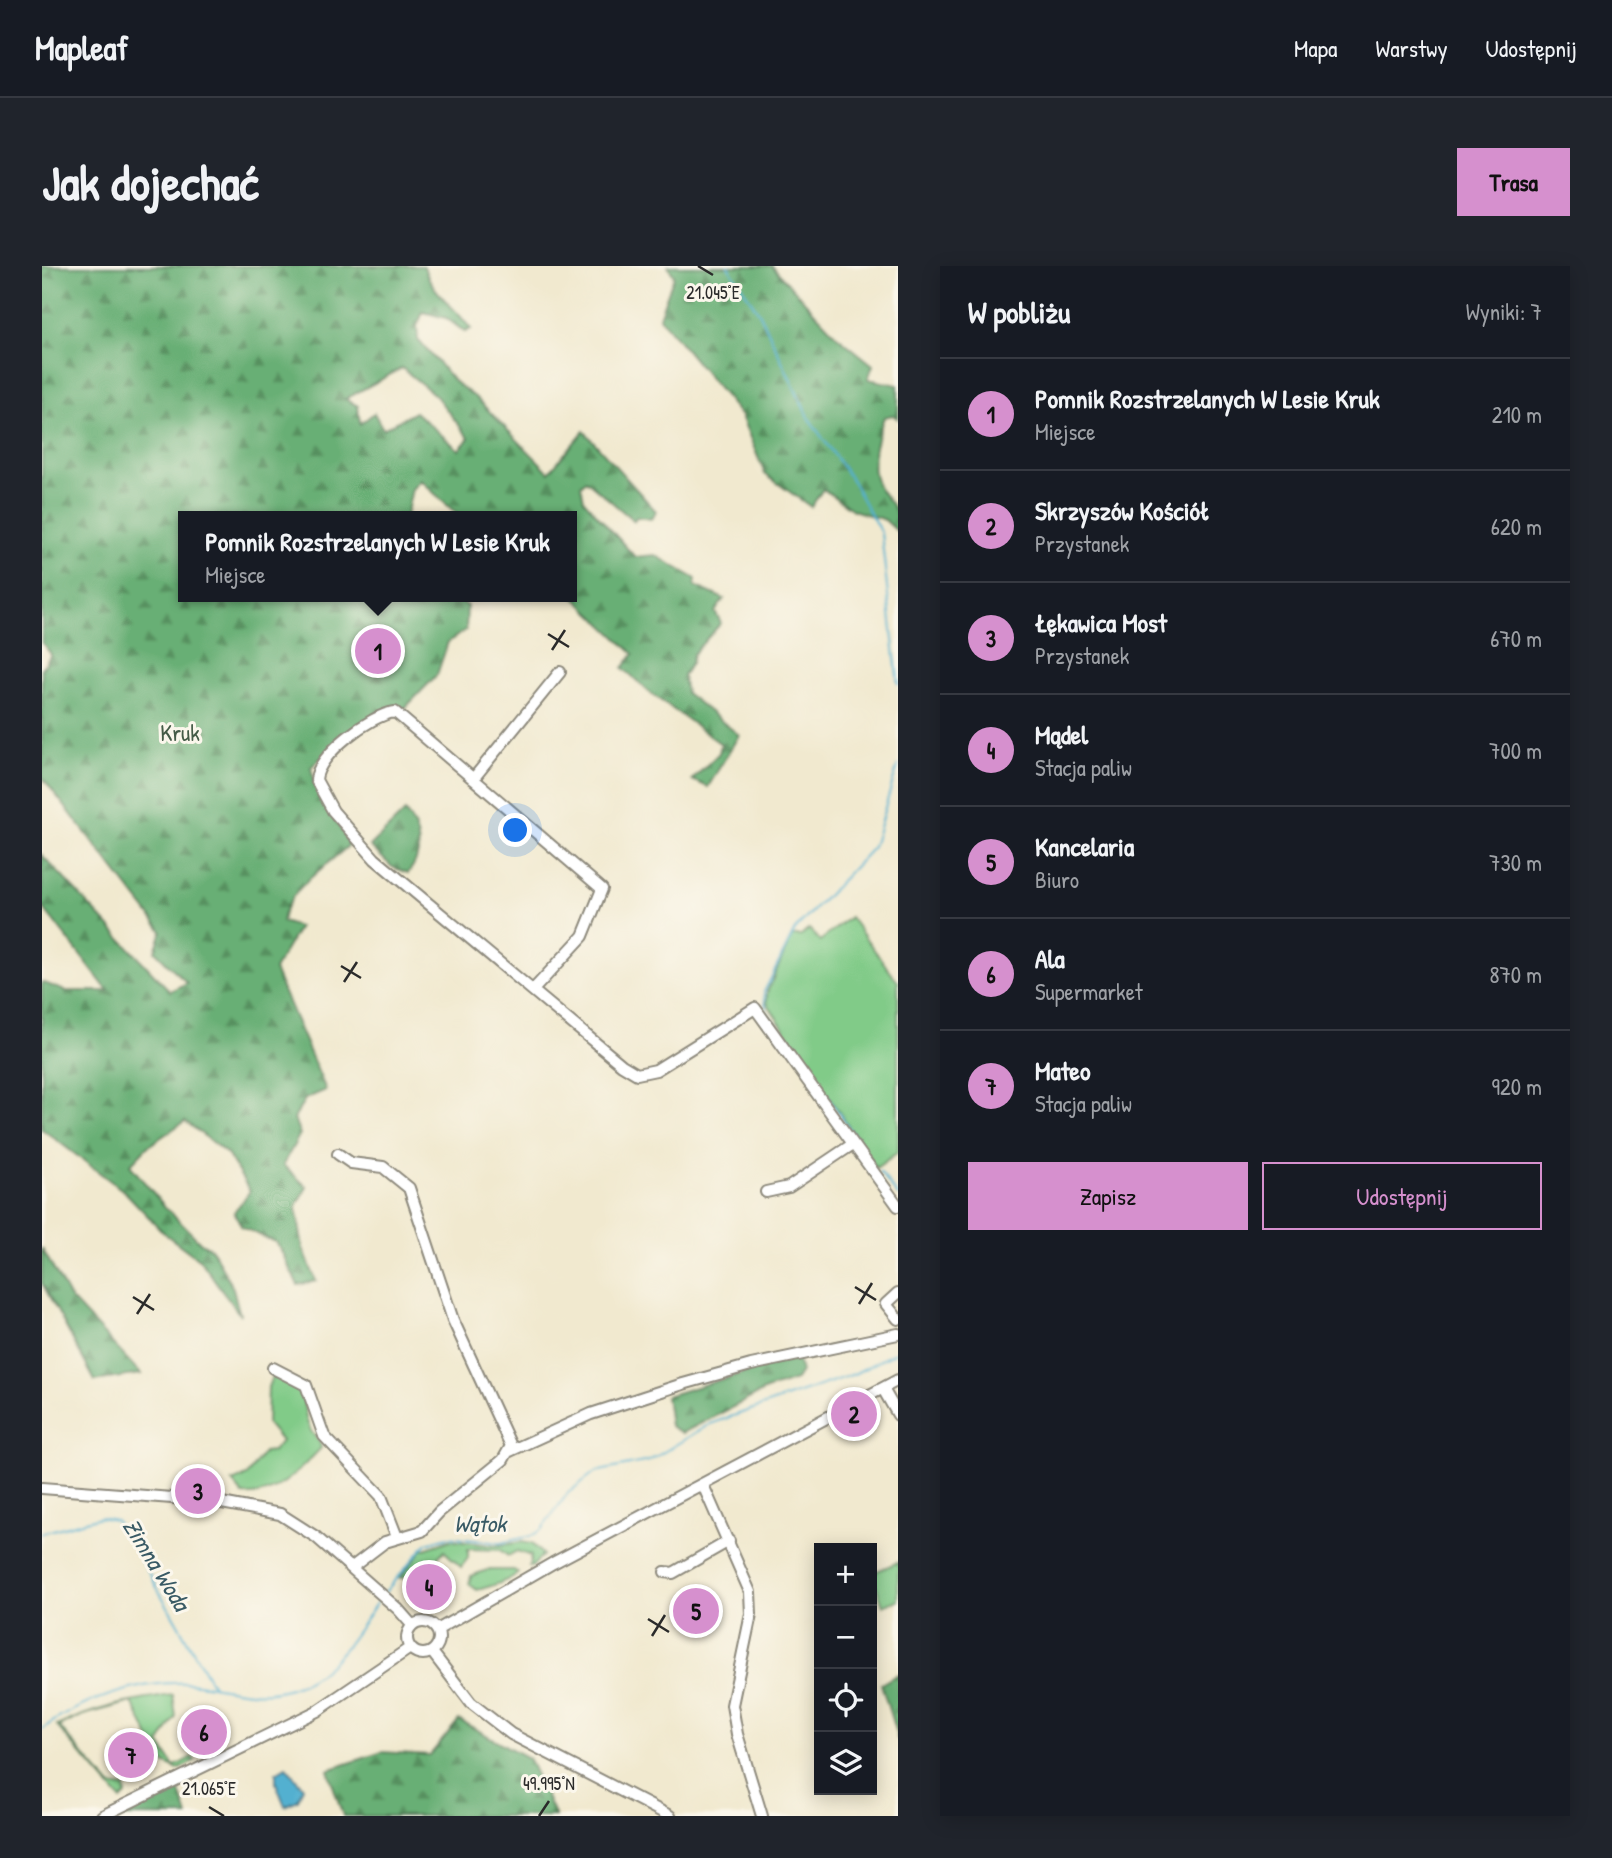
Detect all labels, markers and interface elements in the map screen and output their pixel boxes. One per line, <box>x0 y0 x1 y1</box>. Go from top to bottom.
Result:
text: Mapleaf <box>35 26 128 70</box>
text: Mapa <box>1294 32 1337 64</box>
text: Warstwy <box>1375 32 1448 64</box>
text: Udostępnij <box>1486 32 1577 64</box>
button: Trasa <box>1457 148 1570 216</box>
text: Jak dojechać <box>42 149 259 215</box>
text: 21.045°E <box>686 280 740 305</box>
text: W pobliżu <box>968 292 1070 332</box>
text: Wyniki: 7 <box>1466 296 1542 327</box>
text: Pomnik Rozstrzelanych W Lesie Kruk <box>1035 381 1380 416</box>
text: 1 <box>987 399 995 430</box>
text: 210 m <box>1492 399 1542 430</box>
text: Miejsce <box>1035 416 1095 447</box>
text: Skrzyszów Kościół <box>1035 493 1210 528</box>
popup <box>178 511 577 602</box>
text: 2 <box>986 511 996 542</box>
text: 620 m <box>1491 511 1542 542</box>
text: Pomnik Rozstrzelanych W Lesie Kruk <box>205 524 550 559</box>
text: Przystanek <box>1035 528 1129 559</box>
text: Miejsce <box>205 559 266 590</box>
text: Łękawica Most <box>1035 605 1167 640</box>
text: 3 <box>986 623 996 654</box>
text: 670 m <box>1490 623 1542 654</box>
pin: 1 <box>355 625 401 677</box>
text: Przystanek <box>1035 640 1129 671</box>
park label: Kruk <box>160 717 200 748</box>
text: Mądel <box>1035 717 1088 752</box>
text: 4 <box>987 735 995 766</box>
text: 700 m <box>1489 735 1542 766</box>
text: Stacja paliw <box>1035 752 1132 783</box>
your location <box>498 813 532 847</box>
text: Kancelaria <box>1035 829 1134 864</box>
text: 5 <box>986 847 996 878</box>
text: 730 m <box>1489 847 1542 878</box>
text: Biuro <box>1035 864 1079 895</box>
text: Ala <box>1035 941 1065 976</box>
text: 6 <box>986 959 996 990</box>
text: 870 m <box>1489 959 1542 990</box>
text: Supermarket <box>1035 976 1143 1007</box>
text: Mateo <box>1035 1053 1090 1088</box>
text: 7 <box>985 1071 997 1102</box>
text: 920 m <box>1492 1071 1542 1102</box>
text: Stacja paliw <box>1035 1088 1132 1119</box>
button: Zapisz <box>968 1162 1248 1230</box>
button: Udostępnij <box>1262 1162 1542 1230</box>
pin: 2 <box>831 1388 877 1440</box>
pin: 3 <box>175 1465 221 1517</box>
water label: Wątok <box>454 1507 508 1539</box>
water label: Zimna Woda <box>116 1512 199 1618</box>
map controls <box>814 1543 877 1795</box>
button: + <box>814 1543 877 1606</box>
pin: 4 <box>406 1561 452 1613</box>
pin: 5 <box>673 1585 719 1637</box>
button: − <box>814 1606 877 1669</box>
button: locate <box>814 1669 877 1732</box>
pin: 6 <box>181 1706 227 1758</box>
pin: 7 <box>108 1729 154 1781</box>
button: layers <box>814 1732 877 1795</box>
text: 49.995°N <box>523 1771 575 1796</box>
text: 21.065°E <box>182 1776 236 1801</box>

